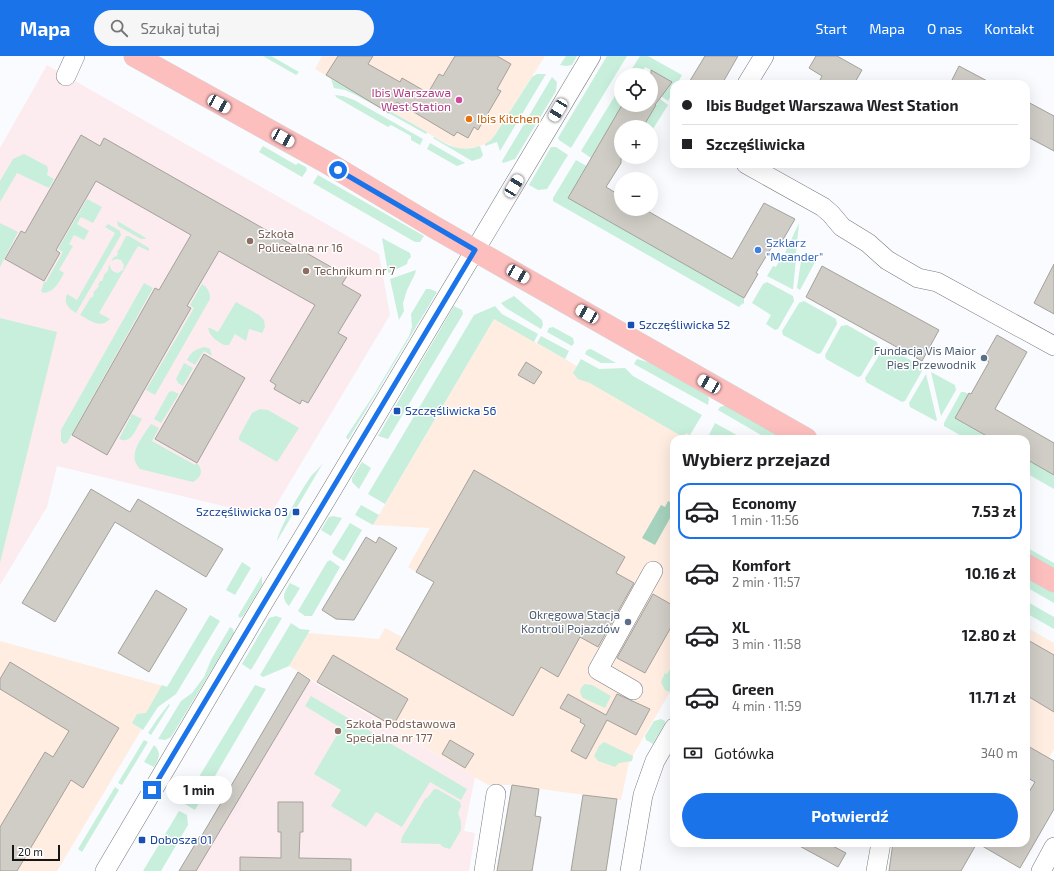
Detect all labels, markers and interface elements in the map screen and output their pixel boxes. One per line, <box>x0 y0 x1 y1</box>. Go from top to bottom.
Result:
search box <box>94 10 374 46</box>
text: Mapa <box>20 17 70 40</box>
icon: search <box>108 17 130 39</box>
text: Szukaj tutaj <box>140 19 220 37</box>
text: Start <box>815 20 847 37</box>
text: Mapa <box>869 20 905 37</box>
text: O nas <box>927 20 962 37</box>
text: Kontakt <box>984 20 1034 37</box>
map controls <box>614 68 658 216</box>
button: locate <box>614 68 658 112</box>
place label: Ibis Warszawa West Station <box>372 85 451 113</box>
car <box>206 93 232 115</box>
marker: Ibis Warszawa West Station <box>454 95 464 105</box>
text: Ibis Budget Warszawa West Station <box>706 96 958 114</box>
car <box>547 97 569 123</box>
place label: Ibis Kitchen <box>477 111 540 125</box>
marker: Ibis Kitchen <box>464 114 474 124</box>
button: + <box>614 120 658 164</box>
car <box>270 127 296 149</box>
text: Szczęśliwicka <box>706 135 805 153</box>
route start <box>329 161 347 179</box>
button: − <box>614 172 658 216</box>
car <box>503 173 525 199</box>
place label: Szkoła Policealna nr 16 <box>258 226 343 254</box>
place label: Szklarz "Meander" <box>766 235 823 263</box>
marker: Szkoła Policealna nr 16 <box>245 236 255 246</box>
marker: Szklarz "Meander" <box>753 245 763 255</box>
place label: Technikum nr 7 <box>314 263 395 277</box>
car <box>505 263 531 285</box>
marker: Technikum nr 7 <box>301 266 311 276</box>
car <box>574 303 600 325</box>
place label: Szczęśliwicka 52 <box>639 317 730 331</box>
marker: Szczęśliwicka 52 <box>626 320 636 330</box>
place label: Fundacja Vis Maior Pies Przewodnik <box>874 343 976 371</box>
marker: Fundacja Vis Maior Pies Przewodnik <box>979 353 989 363</box>
car <box>696 373 722 395</box>
place label: Szczęśliwicka 56 <box>405 403 496 417</box>
marker: Szczęśliwicka 56 <box>392 406 402 416</box>
text: Wybierz przejazd <box>682 448 830 470</box>
icon: car <box>684 493 720 529</box>
text: Economy <box>732 494 797 512</box>
text: 7.53 zł <box>972 502 1016 520</box>
place label: Szczęśliwicka 03 <box>196 504 288 518</box>
marker: Szczęśliwicka 03 <box>291 507 301 517</box>
text: 1 min · 11:56 <box>732 512 799 528</box>
icon: car <box>684 555 720 591</box>
text: Komfort <box>732 556 791 574</box>
text: 10.16 zł <box>965 564 1016 582</box>
text: 2 min · 11:57 <box>732 574 800 590</box>
place label: Okręgowa Stacja Kontroli Pojazdów <box>521 607 620 636</box>
marker: Okręgowa Stacja Kontroli Pojazdów <box>623 617 633 627</box>
icon: car <box>684 617 720 653</box>
text: XL <box>732 618 750 636</box>
text: 12.80 zł <box>962 626 1016 644</box>
text: 3 min · 11:58 <box>732 636 801 652</box>
icon: car <box>684 679 720 715</box>
text: Green <box>732 680 774 698</box>
text: 11.71 zł <box>969 688 1016 706</box>
text: 4 min · 11:59 <box>732 698 802 714</box>
place label: Szkoła Podstawowa Specjalna nr 177 <box>346 716 456 745</box>
marker: Szkoła Podstawowa Specjalna nr 177 <box>333 726 343 736</box>
icon: cash <box>682 742 704 764</box>
text: Gotówka <box>714 744 774 762</box>
text: 340 m <box>981 745 1018 761</box>
callout: 1 min <box>166 776 232 804</box>
route end <box>143 781 161 799</box>
text: 1 min <box>183 782 215 798</box>
button: Potwierdź <box>682 793 1018 839</box>
place label: Dobosza 01 <box>150 832 212 846</box>
marker: Dobosza 01 <box>137 835 147 845</box>
scale bar <box>12 843 60 862</box>
text: 20 m <box>18 845 43 858</box>

